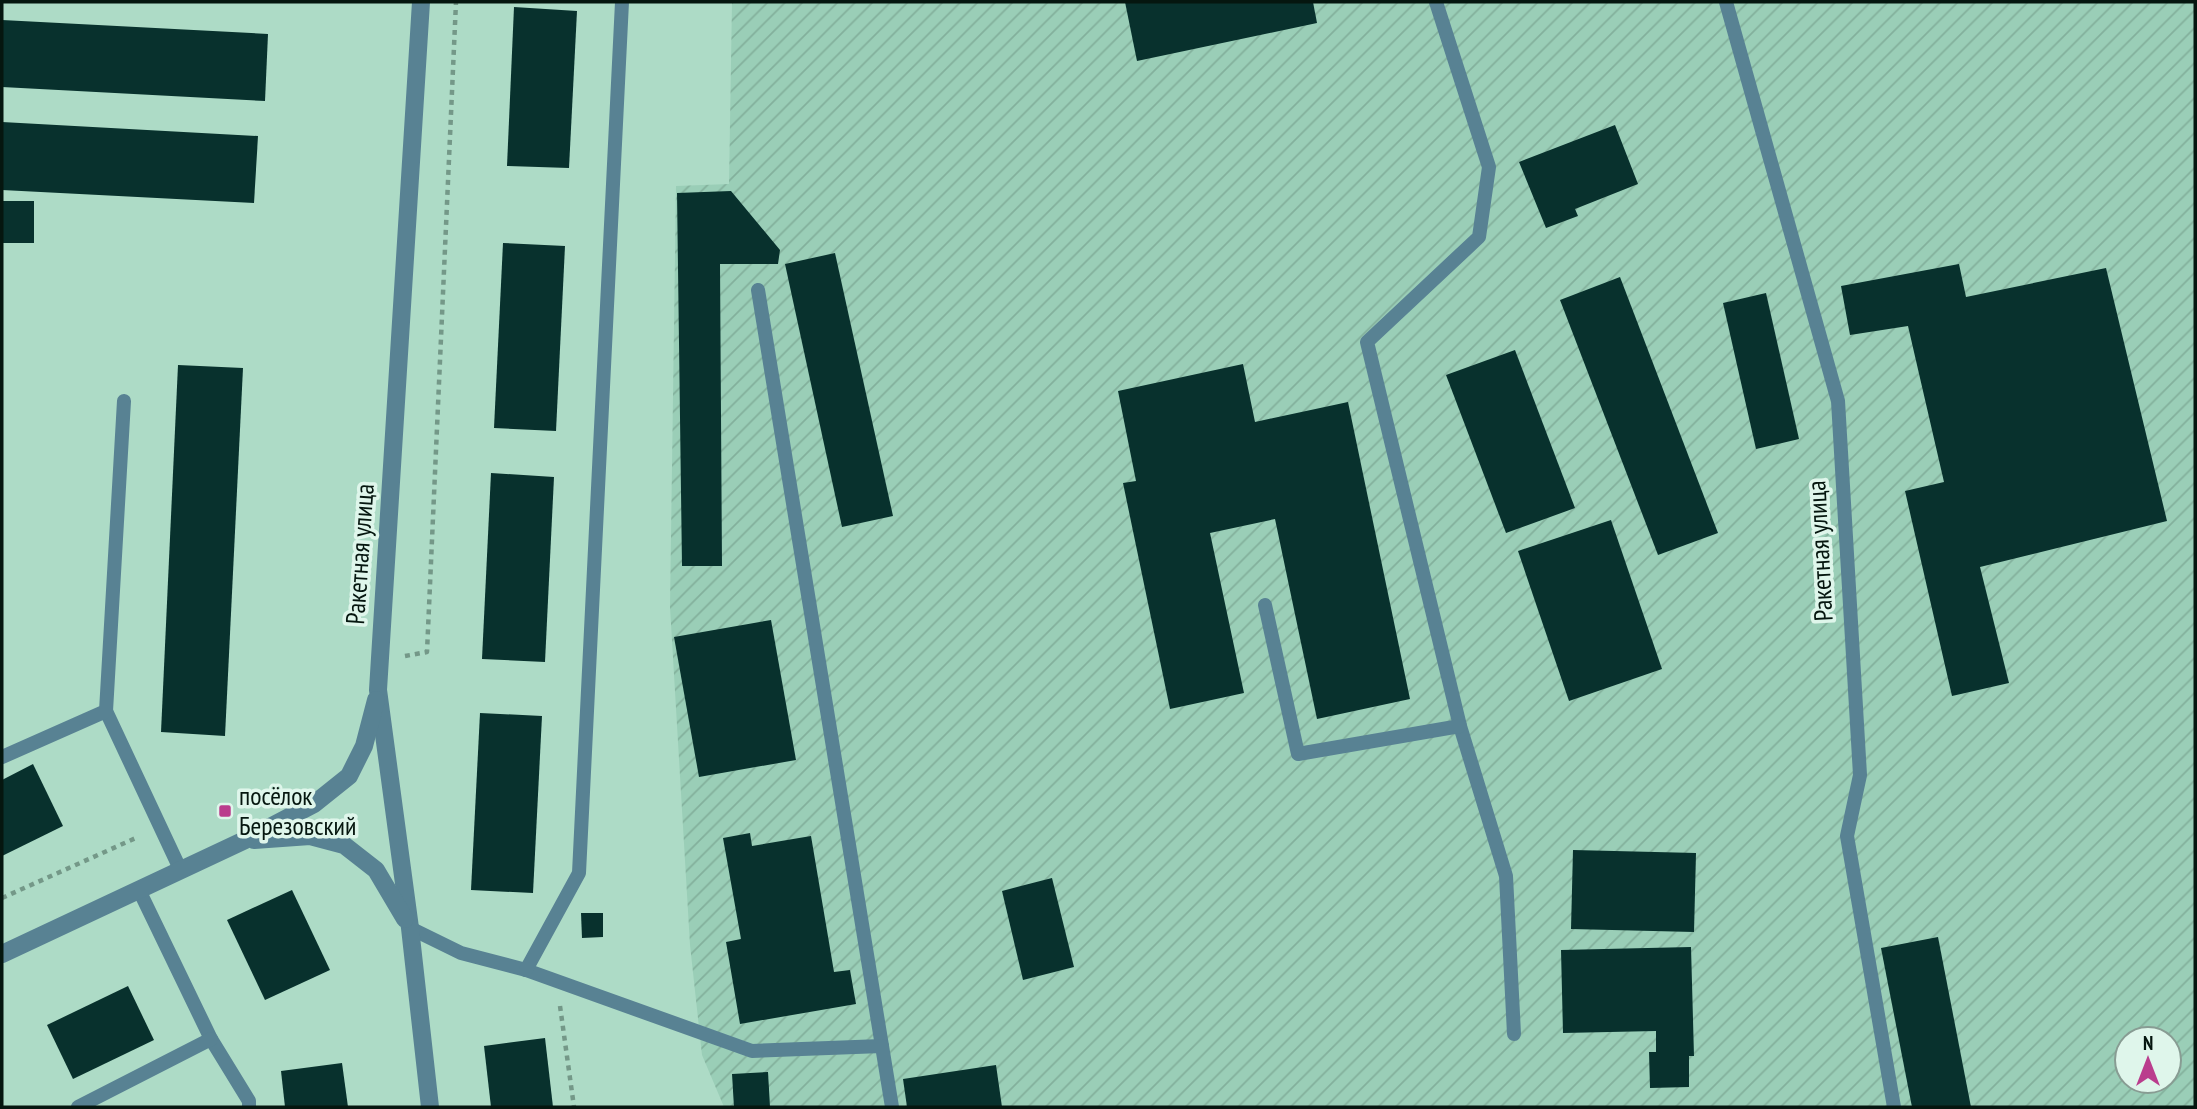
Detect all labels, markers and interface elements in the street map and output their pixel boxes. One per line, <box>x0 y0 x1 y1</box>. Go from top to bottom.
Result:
street label: Ракетная улица <box>1799 480 1840 622</box>
street label: Ракетная улица <box>338 483 381 625</box>
place label: посёлок Березовский <box>239 779 356 842</box>
marker: посёлок Березовский <box>217 803 233 819</box>
north arrow <box>2113 1025 2183 1095</box>
text: N <box>2143 1031 2153 1055</box>

